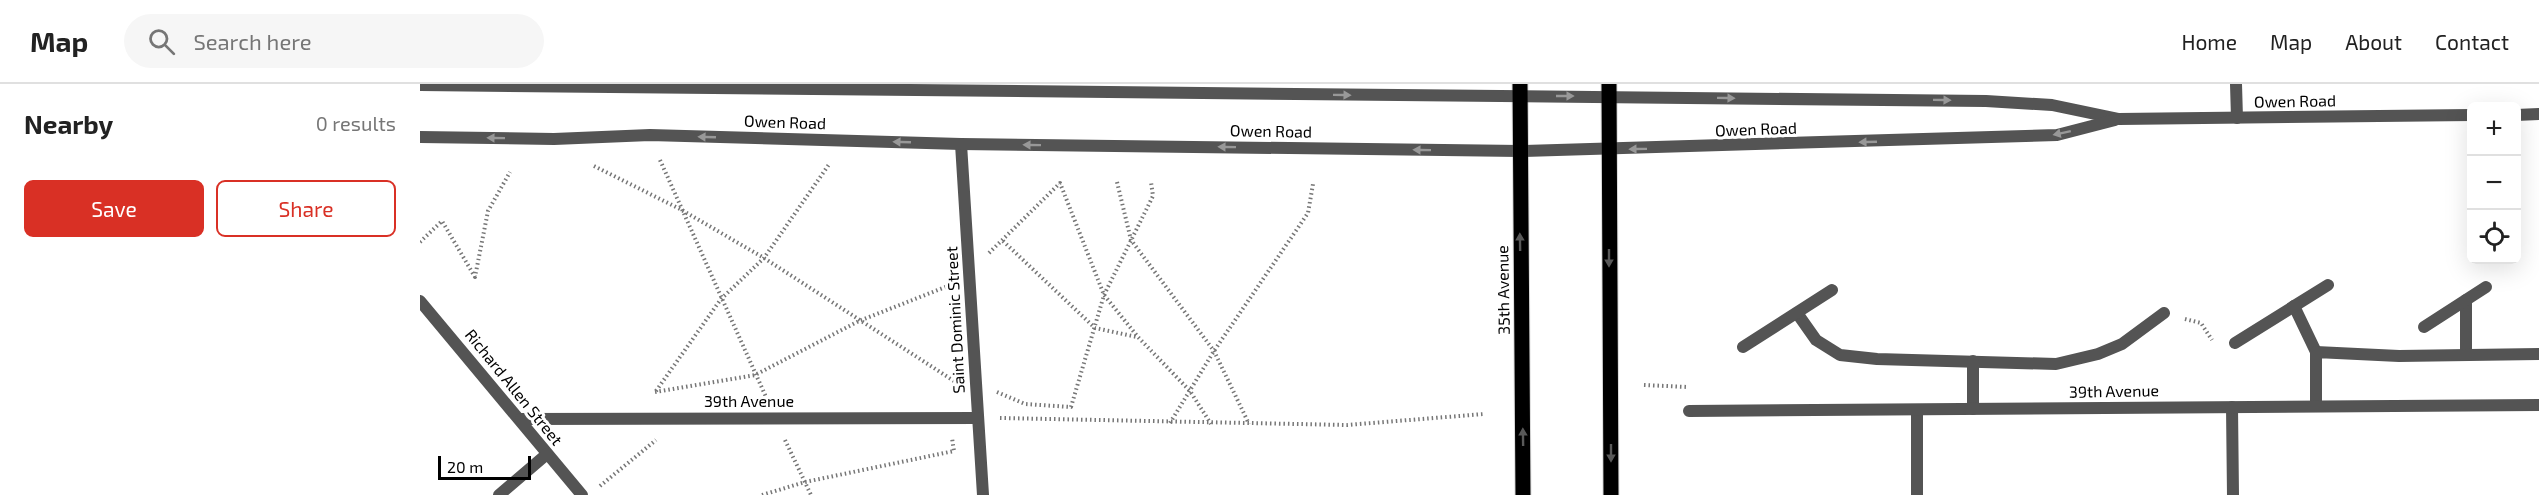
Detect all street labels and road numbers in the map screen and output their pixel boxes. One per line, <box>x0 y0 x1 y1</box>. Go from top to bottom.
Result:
street label: Owen Road <box>2254 90 2336 111</box>
street label: Owen Road <box>744 111 826 132</box>
street label: Owen Road <box>1715 118 1797 139</box>
street label: Owen Road <box>1230 120 1312 141</box>
street label: 35th Avenue <box>1492 245 1513 335</box>
street label: Saint Dominic Street <box>941 246 968 394</box>
street label: Richard Allen Street <box>462 325 567 449</box>
street label: 39th Avenue <box>2069 380 2159 401</box>
street label: 39th Avenue <box>704 391 794 410</box>

